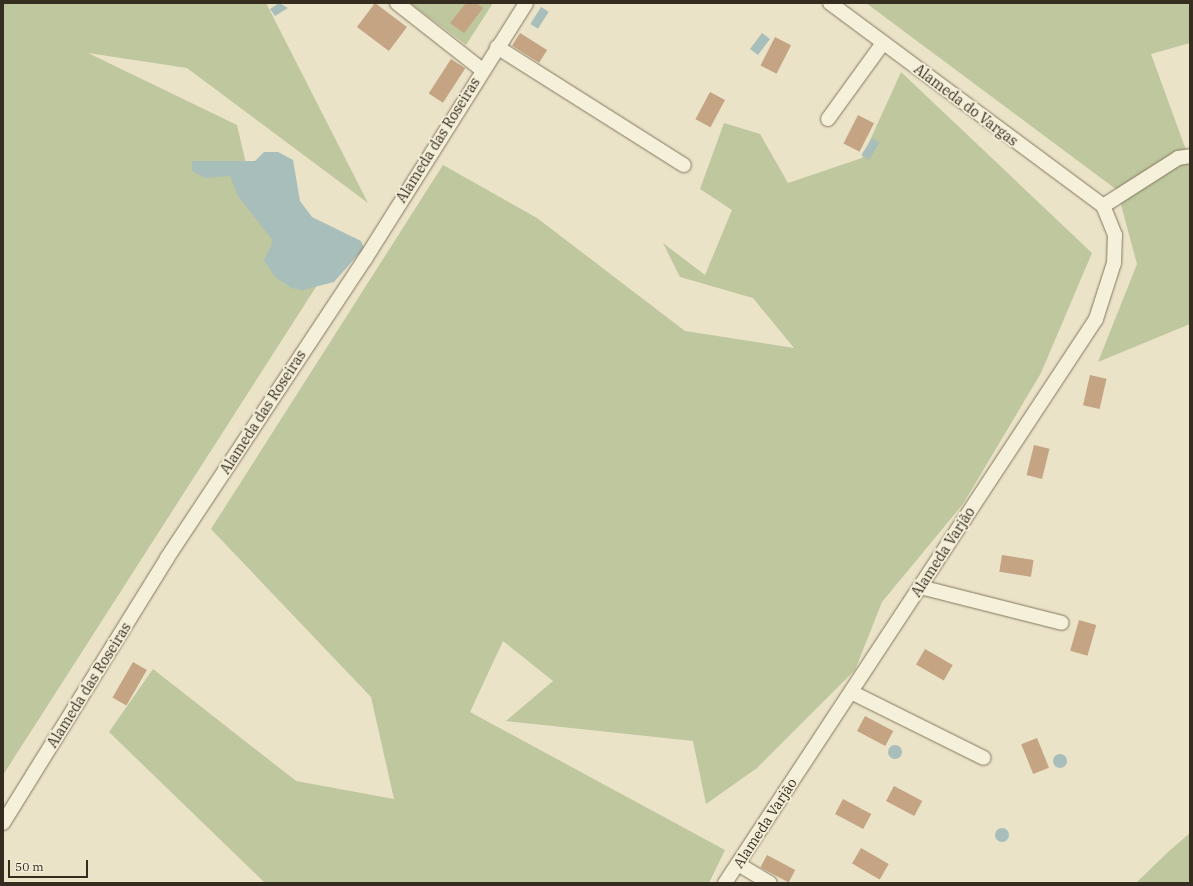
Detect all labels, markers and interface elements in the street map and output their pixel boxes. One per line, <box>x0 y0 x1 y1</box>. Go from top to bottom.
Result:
street label: Alameda do Vargas <box>911 60 1021 150</box>
street label: Alameda das Roseiras <box>393 74 483 206</box>
street label: Alameda das Roseiras <box>217 347 309 477</box>
street label: Alameda Varjão <box>908 504 978 600</box>
street label: Alameda das Roseiras <box>44 619 134 751</box>
street label: Alameda Varjão <box>730 775 800 871</box>
scale bar <box>10 852 90 878</box>
text: 50 m <box>15 859 44 874</box>

